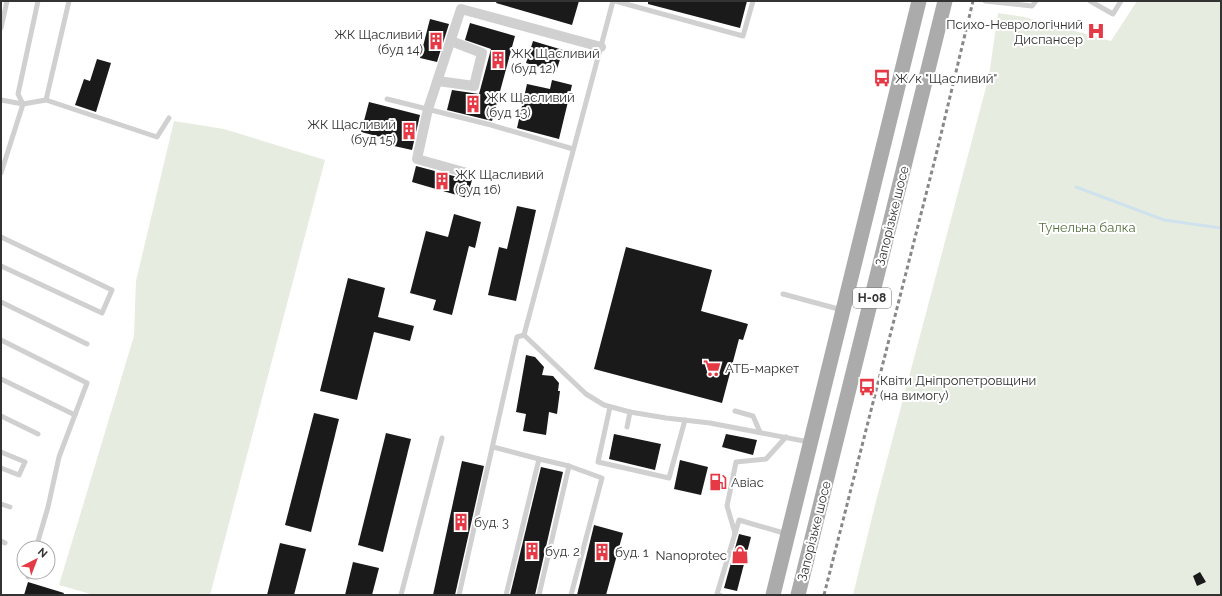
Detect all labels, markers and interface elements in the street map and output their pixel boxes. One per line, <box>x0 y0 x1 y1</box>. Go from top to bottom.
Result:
place label: Психо-Неврологічний Диспансер <box>946 17 1083 47</box>
hospital icon: Психо-Неврологічний Диспансер <box>1086 21 1106 41</box>
place label: ЖК Щасливий (буд 14) <box>334 27 423 57</box>
building icon: ЖК Щасливий (буд 14) <box>426 31 446 51</box>
place label: ЖК Щасливий (буд 12) <box>511 46 600 76</box>
building icon: ЖК Щасливий (буд 12) <box>488 50 508 70</box>
bus stop icon: Ж/к "Щасливий" <box>872 68 892 88</box>
place label: Ж/к "Щасливий" <box>895 71 997 86</box>
place label: ЖК Щасливий (буд 13) <box>486 90 575 120</box>
building icon: ЖК Щасливий (буд 13) <box>463 94 483 114</box>
place label: ЖК Щасливий (буд 15) <box>307 117 396 147</box>
building icon: ЖК Щасливий (буд 15) <box>399 121 419 141</box>
street label: Запорізьке шосе <box>872 164 912 268</box>
place label: ЖК Щасливий (буд 16) <box>455 167 544 197</box>
building icon: ЖК Щасливий (буд 16) <box>432 171 452 191</box>
park label: Тунельна балка <box>1038 220 1136 235</box>
road number: Н-08 <box>853 288 891 308</box>
supermarket icon: АТБ-маркет <box>702 358 722 378</box>
place label: АТБ-маркет <box>725 361 799 376</box>
place label: Квіти Дніпропетровщини (на вимогу) <box>880 373 1036 403</box>
bus stop icon: Квіти Дніпропетровщини (на вимогу) <box>857 377 877 397</box>
fuel station icon: Авіас <box>708 472 728 492</box>
place label: Авіас <box>731 475 764 490</box>
street label: Запорізьке шосе <box>794 479 834 583</box>
building icon: буд. 3 <box>451 512 471 532</box>
place label: буд. 3 <box>474 515 509 530</box>
north arrow <box>16 540 56 580</box>
building icon: буд. 2 <box>522 541 542 561</box>
building icon: буд. 1 <box>592 542 612 562</box>
place label: буд. 2 <box>545 544 580 559</box>
text: N <box>35 545 50 561</box>
place label: буд. 1 <box>615 545 649 560</box>
shop icon: Nanoprotec <box>730 545 750 565</box>
place label: Nanoprotec <box>656 548 727 563</box>

